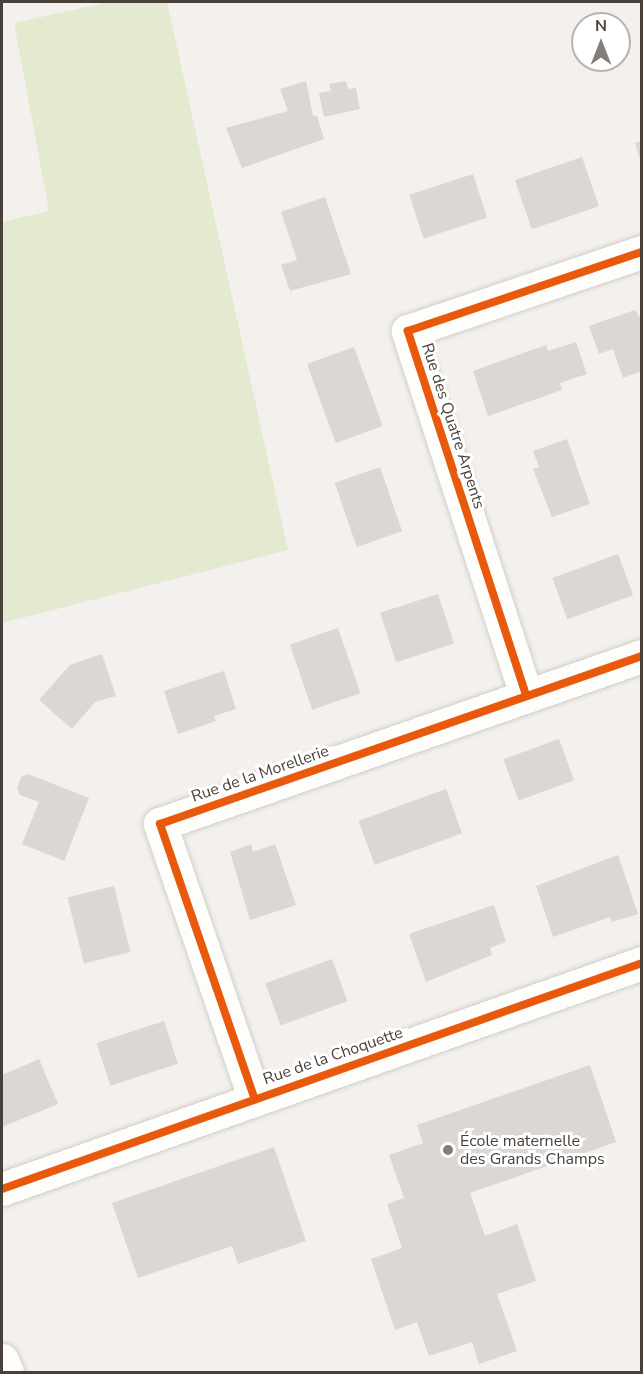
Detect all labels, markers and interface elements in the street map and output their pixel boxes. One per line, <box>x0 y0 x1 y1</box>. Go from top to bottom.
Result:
north arrow <box>571 12 631 72</box>
text: N <box>595 15 607 37</box>
street label: Rue des Quatre Arpents <box>417 341 489 511</box>
street label: Rue de la Morellerie <box>189 741 331 807</box>
street label: Rue de la Choquette <box>261 1023 405 1089</box>
place label: École maternelle des Grands Champs <box>460 1131 605 1169</box>
marker: École maternelle des Grands Champs <box>441 1143 455 1157</box>

